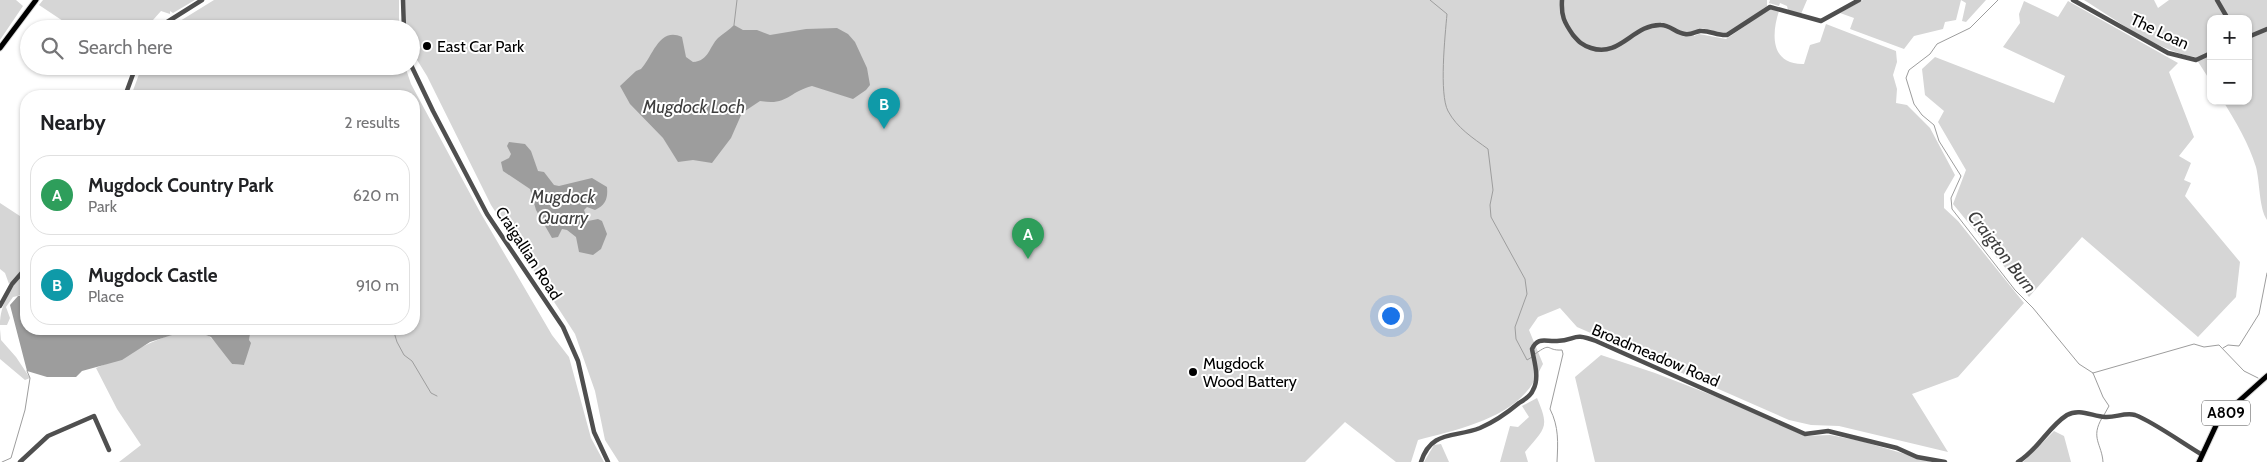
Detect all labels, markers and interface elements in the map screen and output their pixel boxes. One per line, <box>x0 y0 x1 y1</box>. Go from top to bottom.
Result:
street label: The Loan <box>2128 10 2192 53</box>
map controls <box>2207 15 2252 105</box>
button: + <box>2207 15 2252 60</box>
search box <box>20 20 420 75</box>
icon: search <box>38 34 66 62</box>
text: Search here <box>78 36 172 59</box>
place label: East Car Park <box>437 37 525 56</box>
marker: East Car Park <box>421 40 433 52</box>
button: − <box>2207 60 2252 105</box>
pin: B <box>868 88 900 129</box>
water label: Mugdock Loch <box>642 96 745 118</box>
text: Nearby <box>40 110 106 135</box>
text: 2 results <box>344 113 400 132</box>
text: Mugdock Country Park <box>88 174 274 197</box>
text: A <box>52 186 62 205</box>
text: 620 m <box>353 186 399 205</box>
water label: Mugdock Quarry <box>530 186 596 229</box>
text: Park <box>88 197 117 216</box>
street label: Craigallian Road <box>491 203 566 303</box>
water label: Craigton Burn <box>1963 206 2041 298</box>
pin: A <box>1012 218 1044 259</box>
text: Mugdock Castle <box>88 264 218 287</box>
text: B <box>52 276 62 295</box>
text: 910 m <box>356 276 399 295</box>
text: Place <box>88 287 124 306</box>
your location <box>1378 303 1404 329</box>
street label: Broadmeadow Road <box>1589 320 1723 391</box>
place label: Mugdock Wood Battery <box>1203 354 1297 391</box>
marker: Mugdock Wood Battery <box>1187 366 1199 378</box>
road number: A809 <box>2202 400 2250 426</box>

